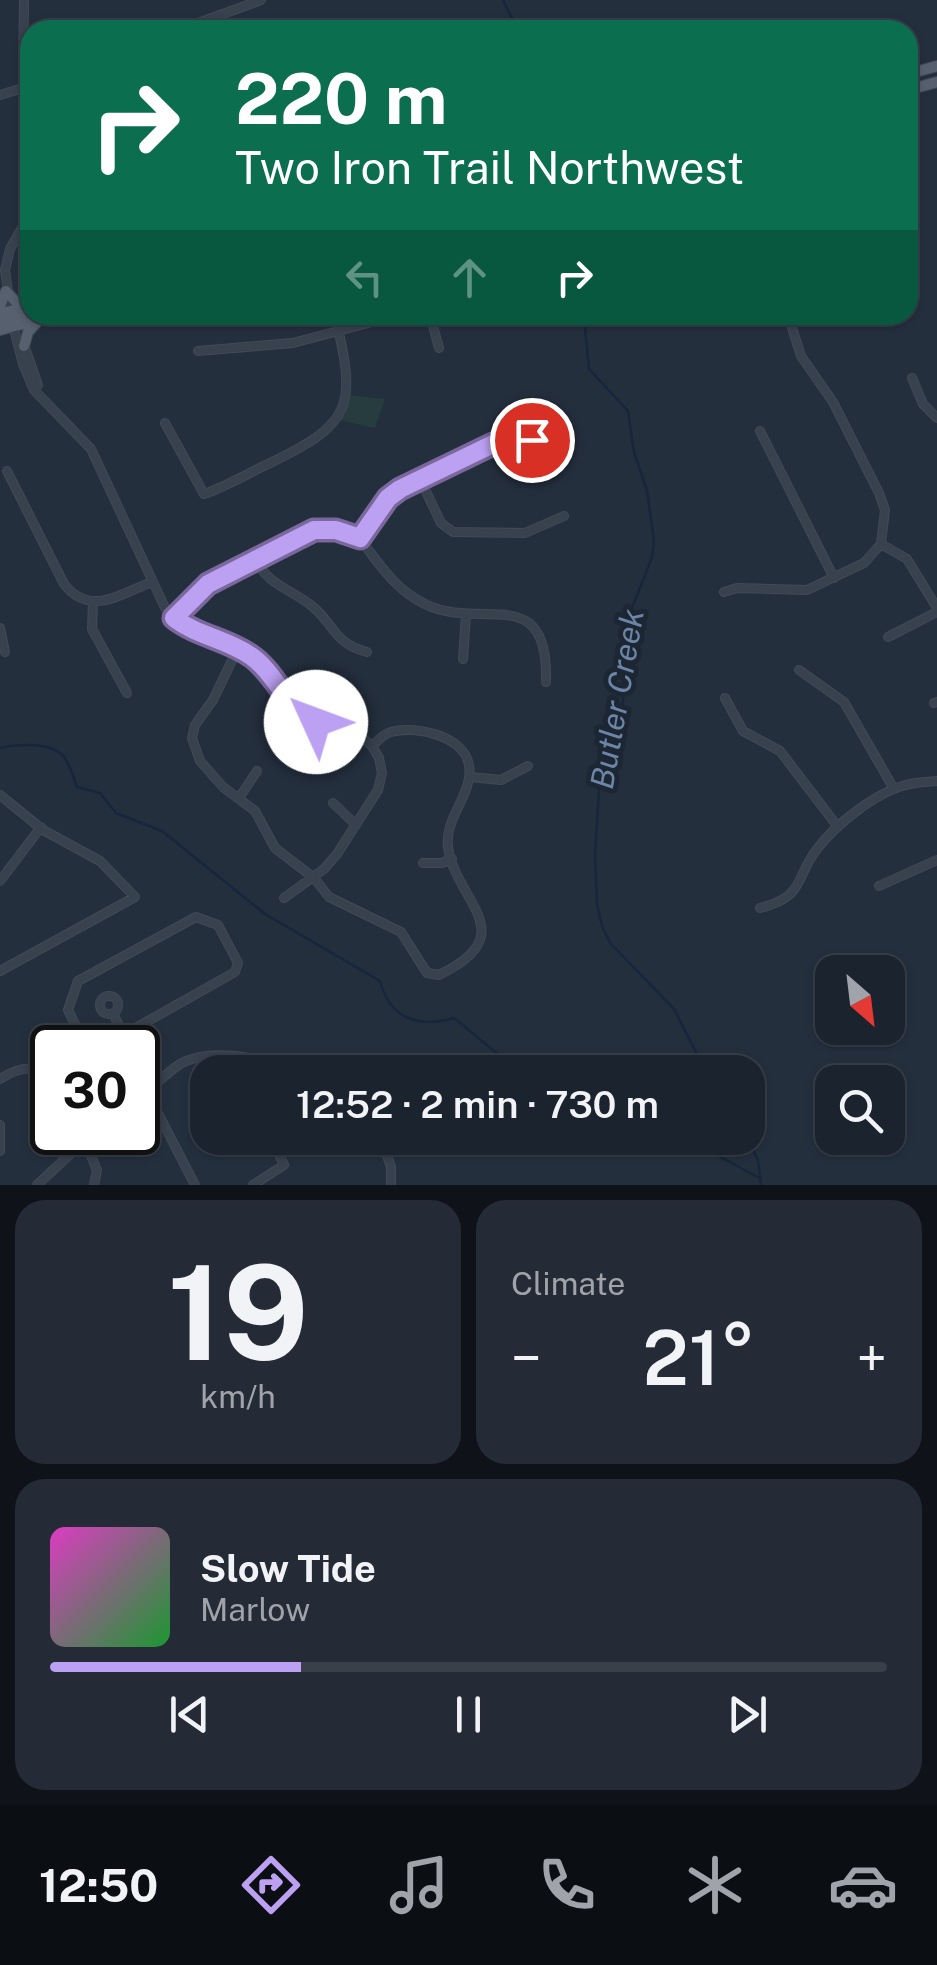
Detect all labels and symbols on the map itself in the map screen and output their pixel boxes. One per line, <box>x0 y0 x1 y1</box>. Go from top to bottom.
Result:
pin <box>490 398 575 483</box>
water label: Butler Creek <box>583 605 651 792</box>
position arrow <box>264 670 368 774</box>
north arrow <box>815 955 905 1045</box>
speed limit sign: 30 <box>30 1025 160 1155</box>

